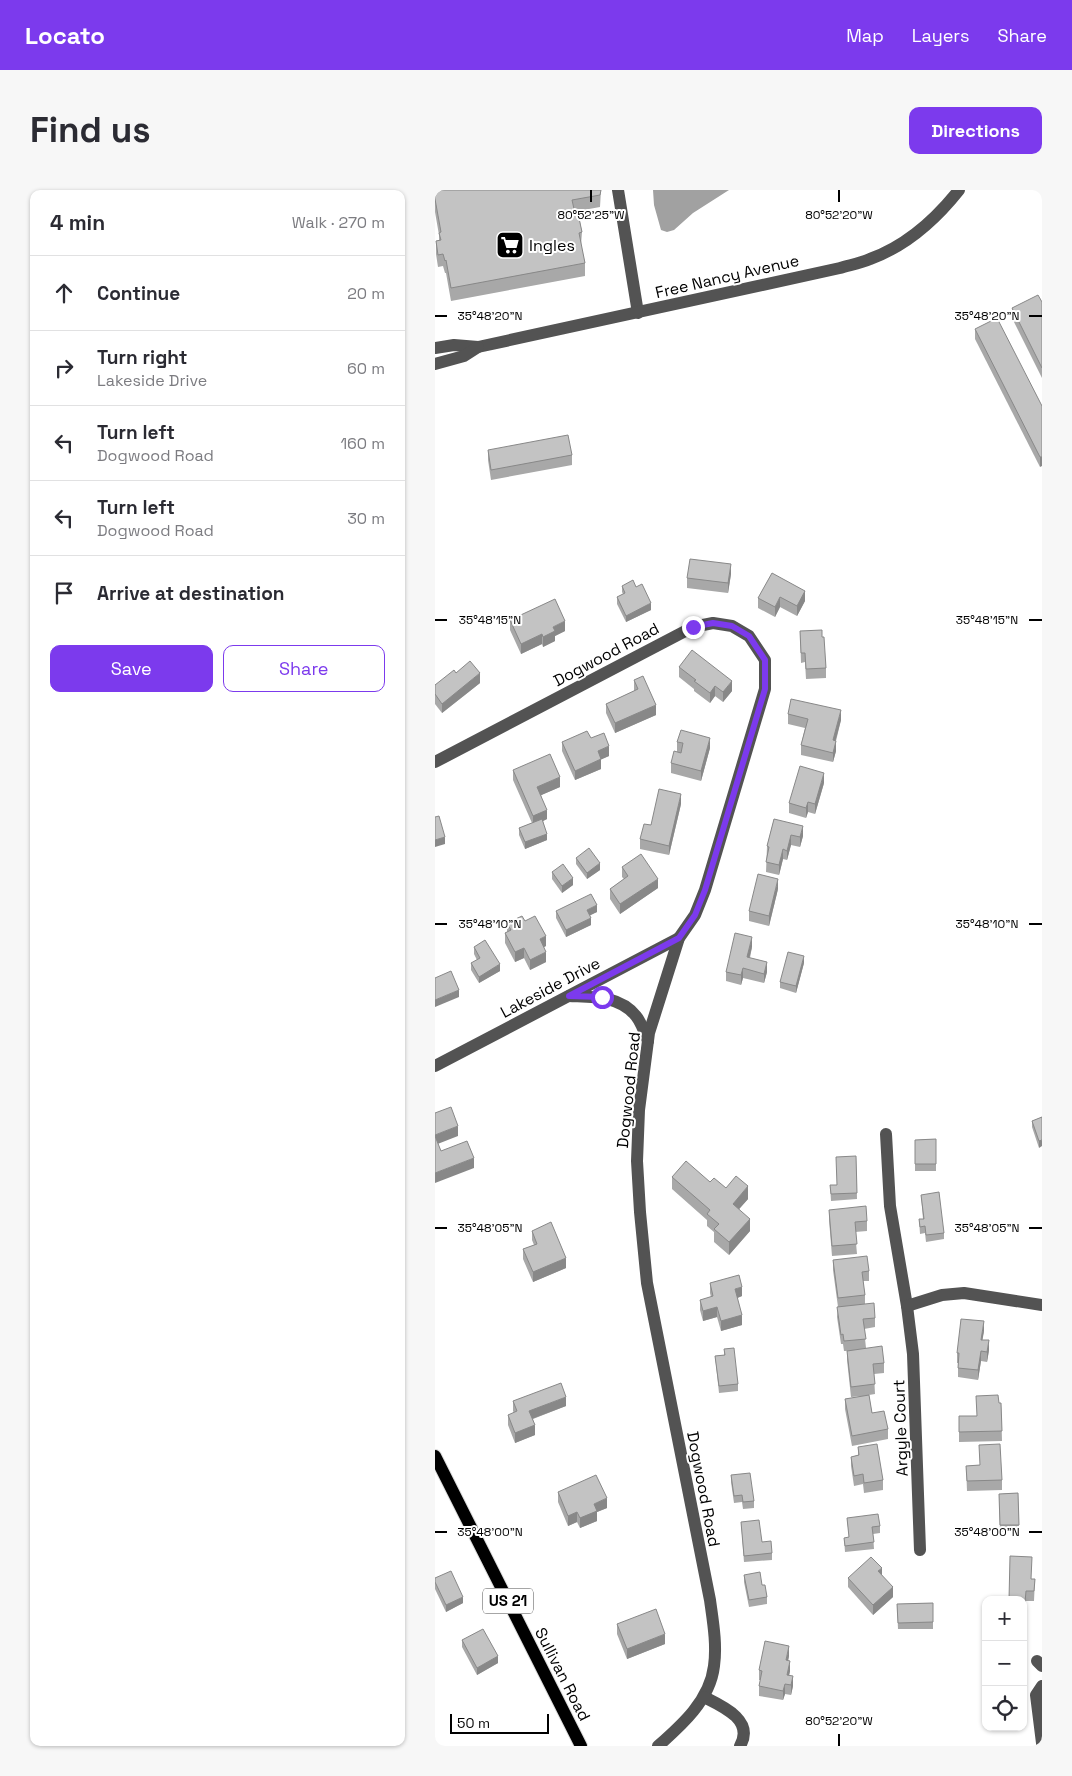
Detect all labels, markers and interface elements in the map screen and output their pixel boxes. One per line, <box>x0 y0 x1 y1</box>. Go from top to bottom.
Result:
text: Locato <box>25 20 105 51</box>
text: Map <box>846 24 884 47</box>
text: Layers <box>912 24 969 47</box>
text: Share <box>997 24 1047 47</box>
button: Directions <box>909 107 1042 154</box>
text: Find us <box>30 108 151 152</box>
text: 80°52'25"W <box>557 207 625 223</box>
text: 80°52'20"W <box>805 207 873 223</box>
text: 4 min <box>50 209 105 236</box>
text: Walk · 270 m <box>292 212 385 233</box>
supermarket icon: Ingles <box>495 230 525 260</box>
place label: Ingles <box>529 235 575 256</box>
street label: Free Nancy Avenue <box>653 250 801 303</box>
icon: ahead <box>50 279 78 307</box>
text: Continue <box>97 281 180 306</box>
text: 20 m <box>347 283 385 304</box>
text: 35°48'20"N <box>458 308 523 324</box>
text: 35°48'20"N <box>955 308 1020 324</box>
text: Turn right <box>97 345 187 370</box>
icon: right <box>50 354 78 382</box>
text: 60 m <box>347 358 385 379</box>
text: Lakeside Drive <box>97 370 207 391</box>
text: Turn left <box>97 420 175 445</box>
icon: left <box>50 429 78 457</box>
text: 160 m <box>340 433 385 454</box>
text: Dogwood Road <box>97 445 214 466</box>
text: Turn left <box>97 495 175 520</box>
icon: left <box>50 504 78 532</box>
text: 30 m <box>347 508 385 529</box>
text: Dogwood Road <box>97 520 214 541</box>
icon: arrive <box>50 579 78 607</box>
text: Arrive at destination <box>97 581 285 606</box>
text: 35°48'15"N <box>459 612 521 628</box>
text: 35°48'15"N <box>956 612 1018 628</box>
route end <box>682 616 705 639</box>
street label: Dogwood Road <box>550 618 663 691</box>
button: Save <box>50 645 213 692</box>
button: Share <box>223 645 385 692</box>
text: 35°48'10"N <box>459 916 521 932</box>
text: 35°48'10"N <box>956 916 1018 932</box>
street label: Lakeside Drive <box>497 952 604 1023</box>
route start <box>591 986 614 1009</box>
street label: Dogwood Road <box>612 1031 645 1149</box>
text: 35°48'05"N <box>458 1220 522 1236</box>
text: 35°48'05"N <box>955 1220 1019 1236</box>
street label: Argyle Court <box>888 1379 913 1477</box>
street label: Dogwood Road <box>682 1430 725 1548</box>
text: 35°48'00"N <box>457 1524 523 1540</box>
text: 35°48'00"N <box>954 1524 1020 1540</box>
road number: US 21 <box>483 1588 533 1614</box>
map controls <box>982 1596 1027 1731</box>
button: + <box>982 1596 1027 1641</box>
street label: Sullivan Road <box>530 1624 595 1724</box>
button: − <box>982 1641 1027 1686</box>
button: locate <box>982 1686 1027 1731</box>
scale bar <box>450 1711 549 1734</box>
text: 80°52'20"W <box>805 1713 873 1729</box>
text: 50 m <box>457 1714 490 1732</box>

